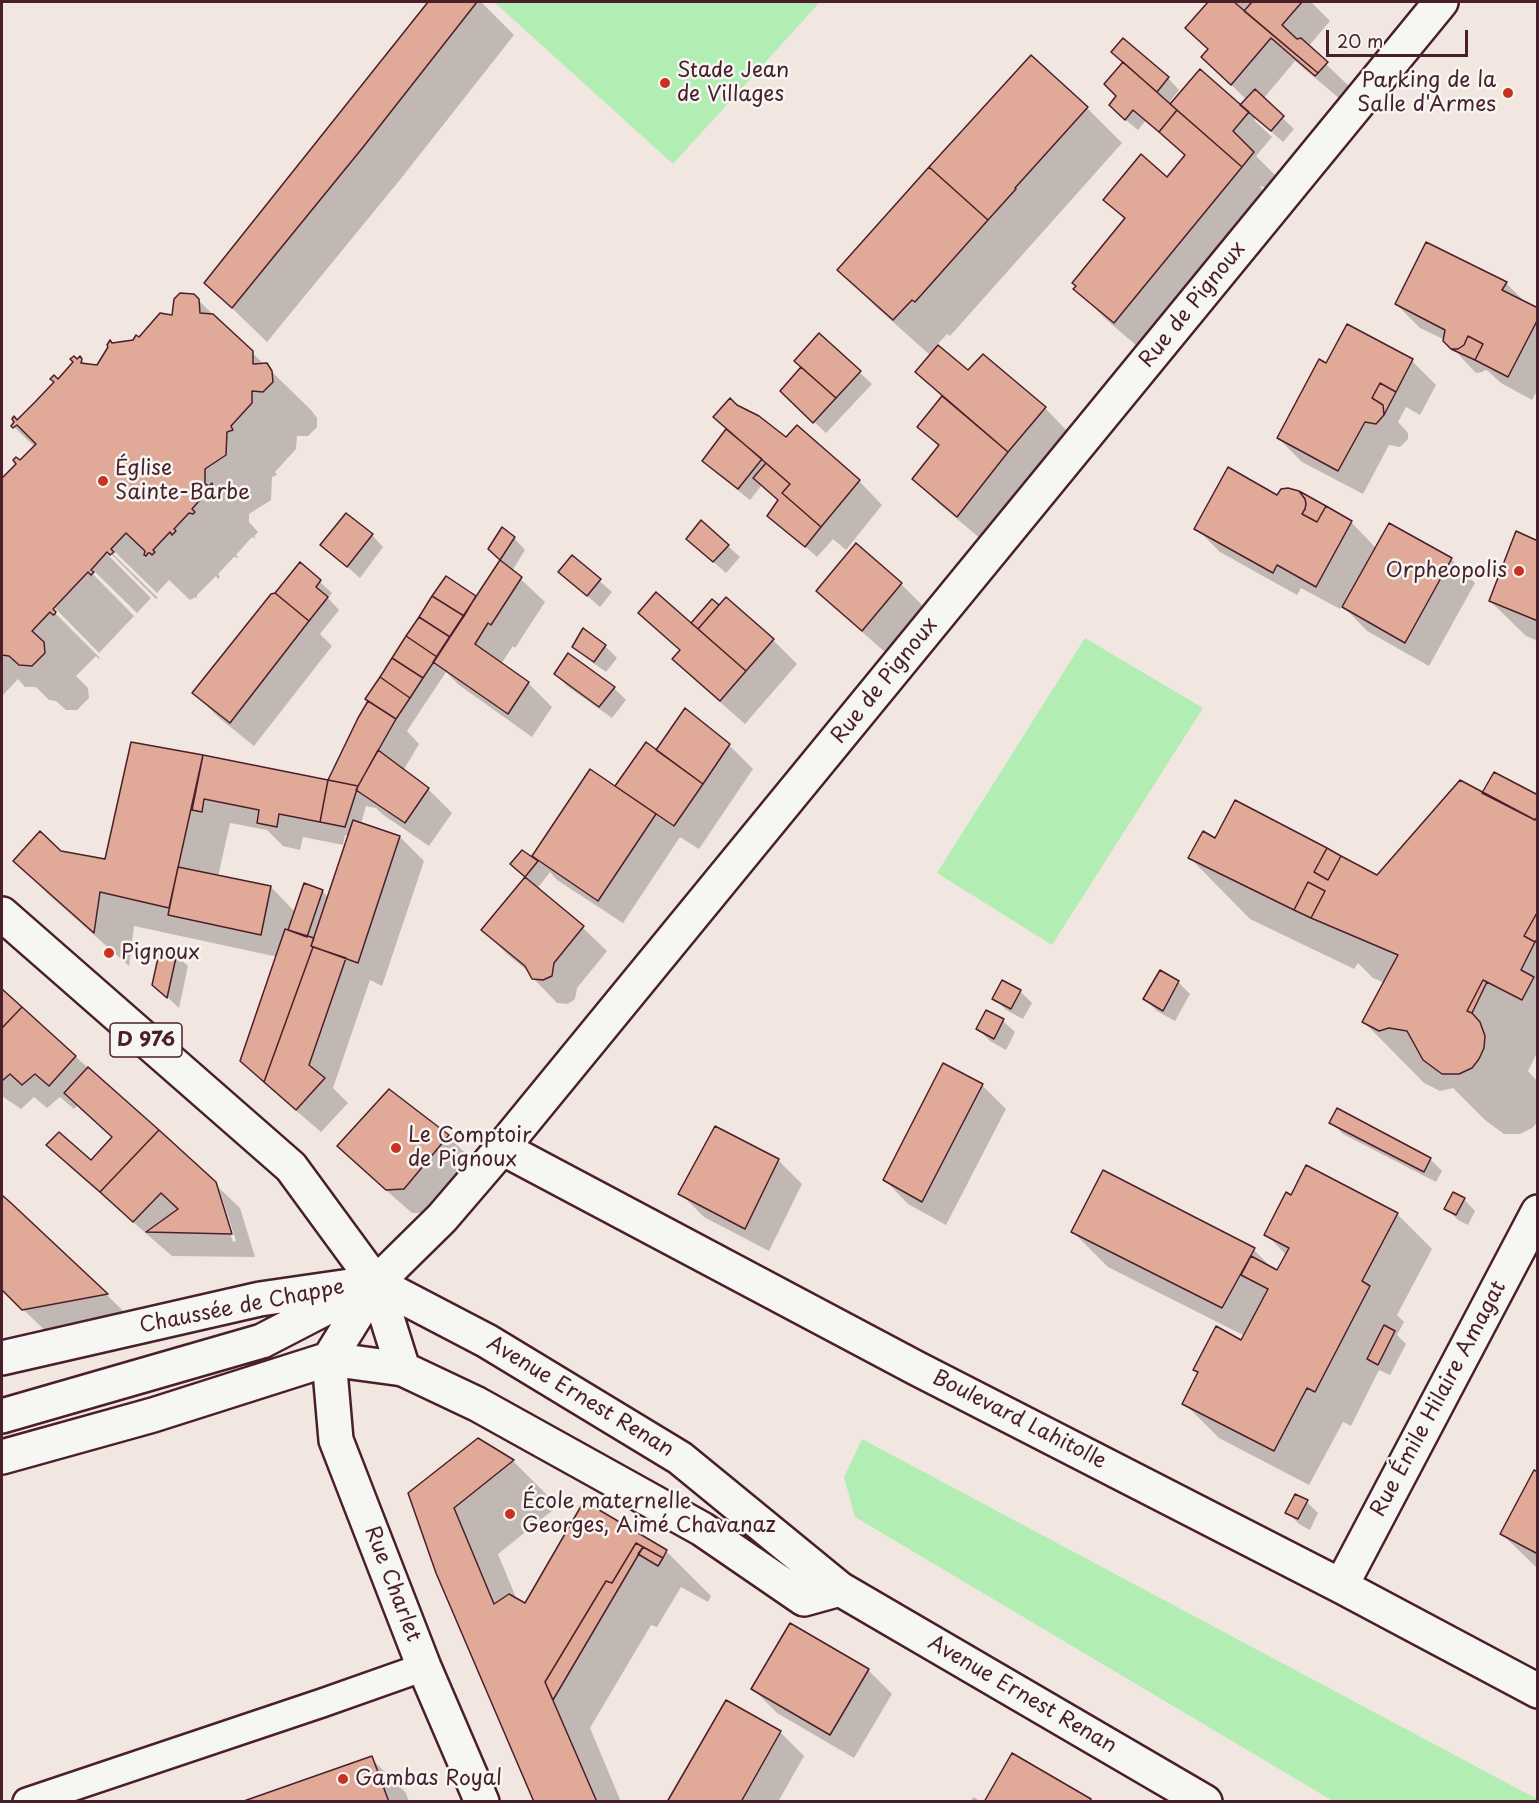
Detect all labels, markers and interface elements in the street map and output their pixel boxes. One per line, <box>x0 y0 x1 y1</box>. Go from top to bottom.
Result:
scale bar <box>1329 18 1472 56</box>
text: 20 m <box>1337 27 1383 54</box>
place label: Stade Jean de Villages <box>677 58 789 108</box>
place label: Parking de la Salle d'Armes <box>1357 68 1496 118</box>
marker: Stade Jean de Villages <box>658 76 672 90</box>
marker: Parking de la Salle d'Armes <box>1501 86 1515 100</box>
street label: Rue de Pignoux <box>1134 237 1252 373</box>
place label: Église Sainte-Barbe <box>115 456 250 506</box>
marker: Église Sainte-Barbe <box>96 474 110 488</box>
place label: Orpheopolis <box>1385 558 1507 584</box>
marker: Orpheopolis <box>1512 564 1526 578</box>
street label: Rue de Pignoux <box>826 613 944 749</box>
place label: Pignoux <box>121 940 200 966</box>
marker: Pignoux <box>102 946 116 960</box>
road number: D 976 <box>110 1023 182 1057</box>
place label: Le Comptoir de Pignoux <box>408 1123 531 1173</box>
marker: Le Comptoir de Pignoux <box>389 1141 403 1155</box>
street label: Chaussée de Chappe <box>138 1275 346 1339</box>
street label: Rue Émile Hilaire Amagat <box>1366 1277 1512 1521</box>
street label: Avenue Ernest Renan <box>482 1331 678 1463</box>
street label: Boulevard Lahitolle <box>928 1365 1110 1475</box>
place label: École maternelle Georges, Aimé Chavanaz <box>522 1489 776 1539</box>
marker: École maternelle Georges, Aimé Chavanaz <box>503 1507 517 1521</box>
street label: Rue Charlet <box>358 1523 426 1645</box>
street label: Avenue Ernest Renan <box>923 1631 1121 1759</box>
place label: Gambas Royal <box>355 1766 502 1792</box>
marker: Gambas Royal <box>336 1772 350 1786</box>

